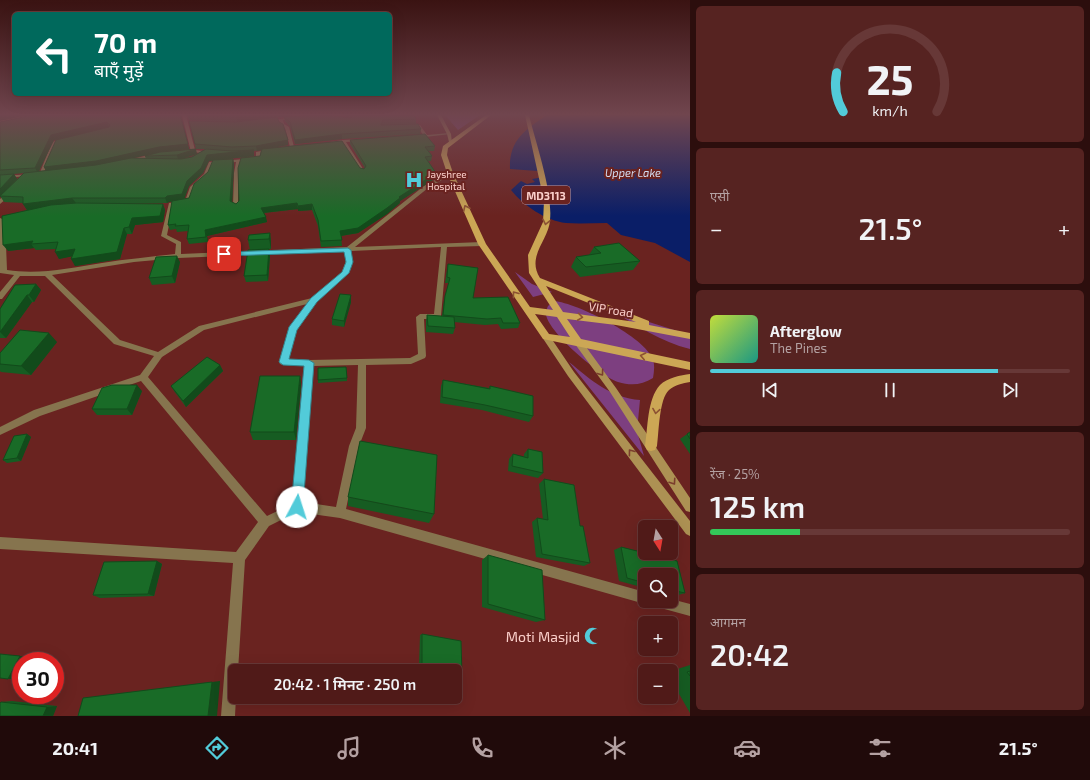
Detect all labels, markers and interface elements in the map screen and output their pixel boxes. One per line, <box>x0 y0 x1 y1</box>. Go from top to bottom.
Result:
text: 70 m <box>94 25 157 59</box>
icon: left <box>28 28 80 80</box>
text: 25 <box>866 53 914 103</box>
text: बाएँ मुड़ें <box>94 59 143 81</box>
text: km/h <box>872 102 908 119</box>
water label: Upper Lake <box>605 166 661 179</box>
place label: Jayshree Hospital <box>427 168 467 192</box>
hospital icon: Jayshree Hospital <box>404 170 424 190</box>
road number: MD3113 <box>522 186 570 204</box>
text: एसी <box>710 188 729 204</box>
one-way arrow <box>463 205 471 213</box>
text: 21.5° <box>858 210 922 246</box>
text: − <box>710 215 723 241</box>
text: + <box>1058 215 1070 241</box>
one-way arrow <box>542 218 550 225</box>
pin <box>207 237 241 271</box>
icon: arrive <box>213 243 235 265</box>
one-way arrow <box>513 291 520 298</box>
street label: VIP road <box>588 299 634 319</box>
one-way arrow <box>577 312 583 321</box>
text: Afterglow <box>770 322 842 340</box>
text: The Pines <box>770 340 827 356</box>
one-way arrow <box>640 353 646 361</box>
one-way arrow <box>596 369 603 376</box>
icon: previous <box>759 379 781 401</box>
icon: pause <box>879 379 901 401</box>
icon: next <box>999 379 1021 401</box>
one-way arrow <box>653 408 661 414</box>
one-way arrow <box>629 449 636 456</box>
text: रेंज · 25% <box>710 466 760 482</box>
one-way arrow <box>668 477 675 484</box>
position arrow <box>276 486 318 528</box>
text: 125 km <box>710 488 805 524</box>
north arrow <box>638 520 678 560</box>
map controls <box>638 520 678 704</box>
button: search <box>638 568 678 608</box>
text: आगमन <box>710 614 746 630</box>
button: + <box>638 616 678 656</box>
mosque icon: Moti Masjid <box>583 626 603 646</box>
place label: Moti Masjid <box>506 628 580 645</box>
text: 20:42 <box>710 636 789 672</box>
speed limit sign: 30 <box>12 652 64 704</box>
button: − <box>638 664 678 704</box>
text: 20:42 · 1 मिनट · 250 m <box>274 675 416 693</box>
icon: directions <box>203 734 231 762</box>
icon: music <box>335 734 363 762</box>
icon: phone <box>468 734 496 762</box>
icon: climate <box>601 734 629 762</box>
icon: car <box>733 734 761 762</box>
icon: filters <box>866 734 894 762</box>
text: 20:41 <box>52 737 98 759</box>
text: 21.5° <box>999 737 1038 759</box>

